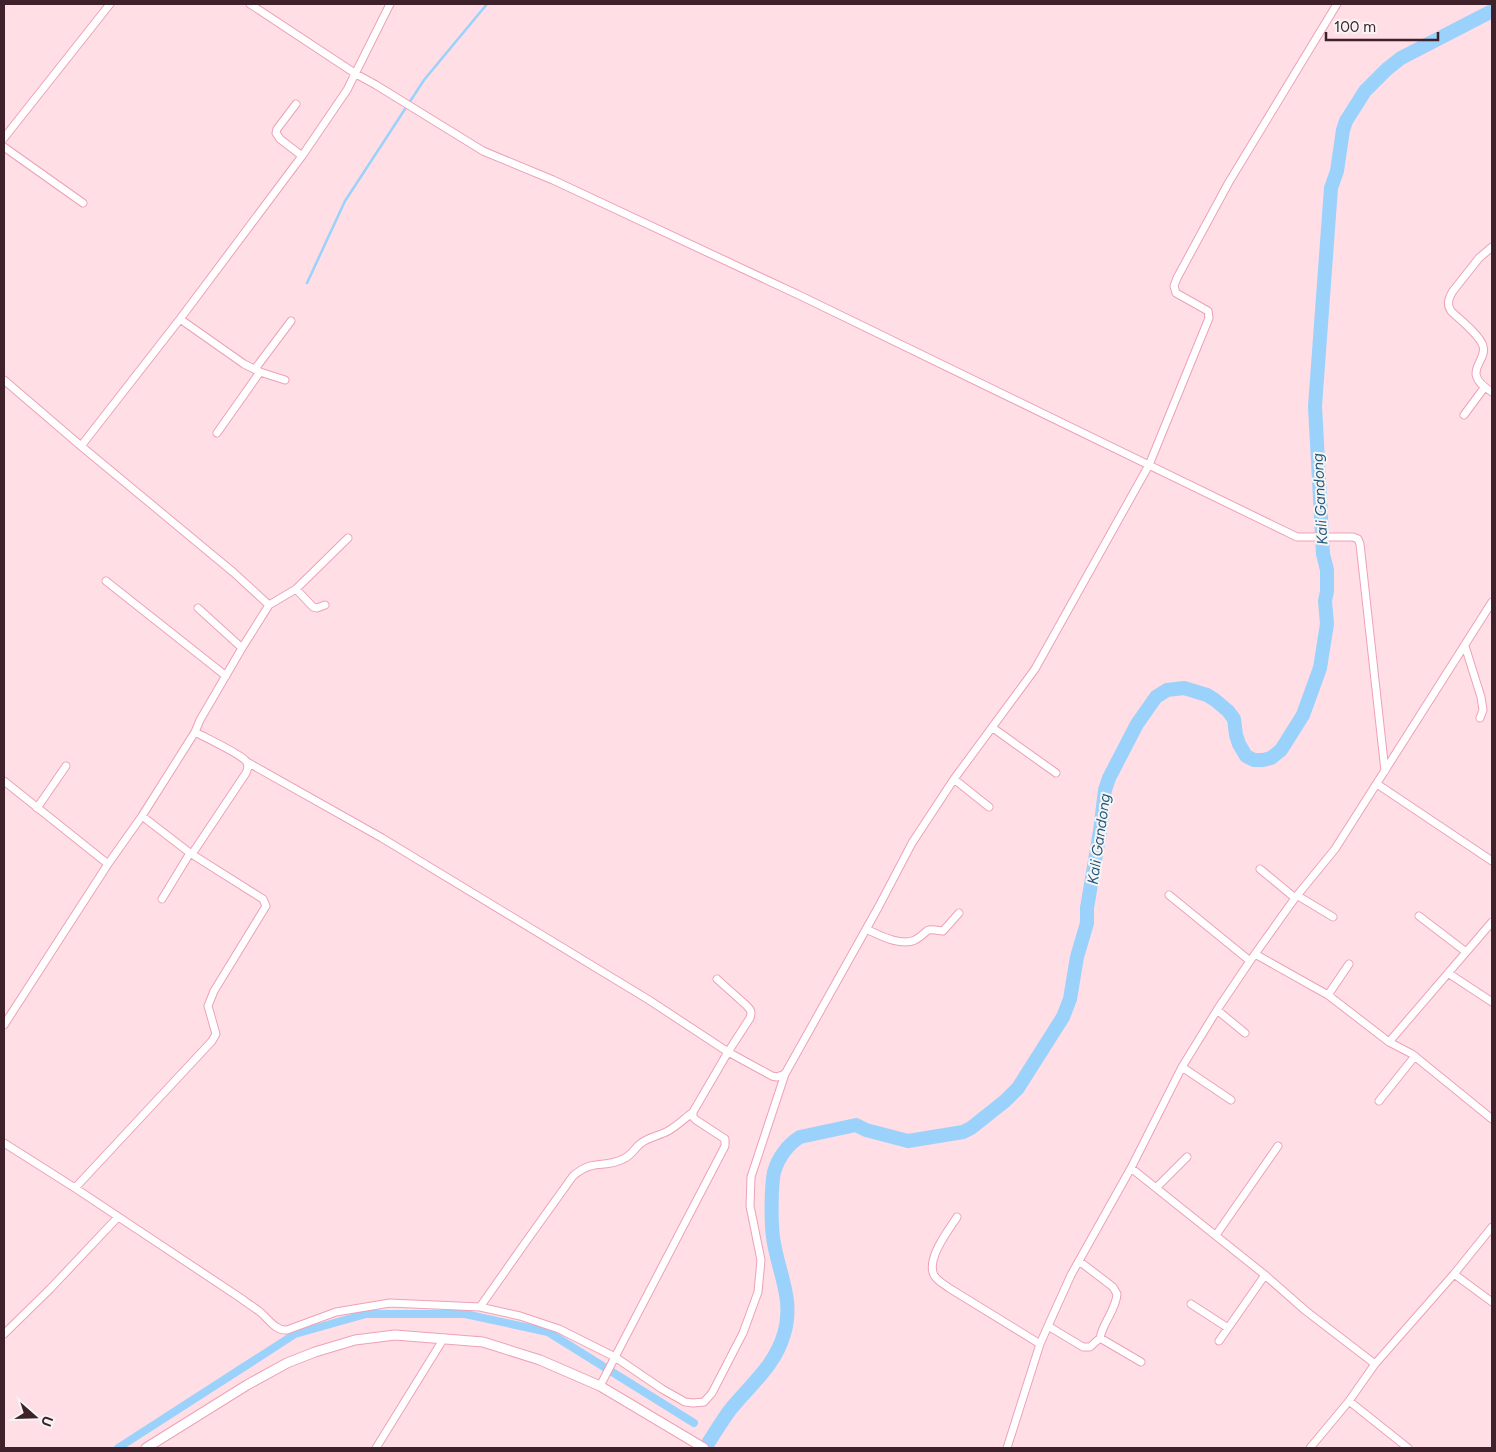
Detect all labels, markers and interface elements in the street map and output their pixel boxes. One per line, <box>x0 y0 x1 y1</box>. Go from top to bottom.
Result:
scale bar <box>1326 10 1438 42</box>
text: 100 m <box>1334 18 1376 36</box>
water label: Kali Gandong <box>1309 453 1331 545</box>
water label: Kali Gandong <box>1084 792 1114 886</box>
north arrow <box>10 1392 60 1442</box>
text: U <box>37 1414 56 1429</box>

